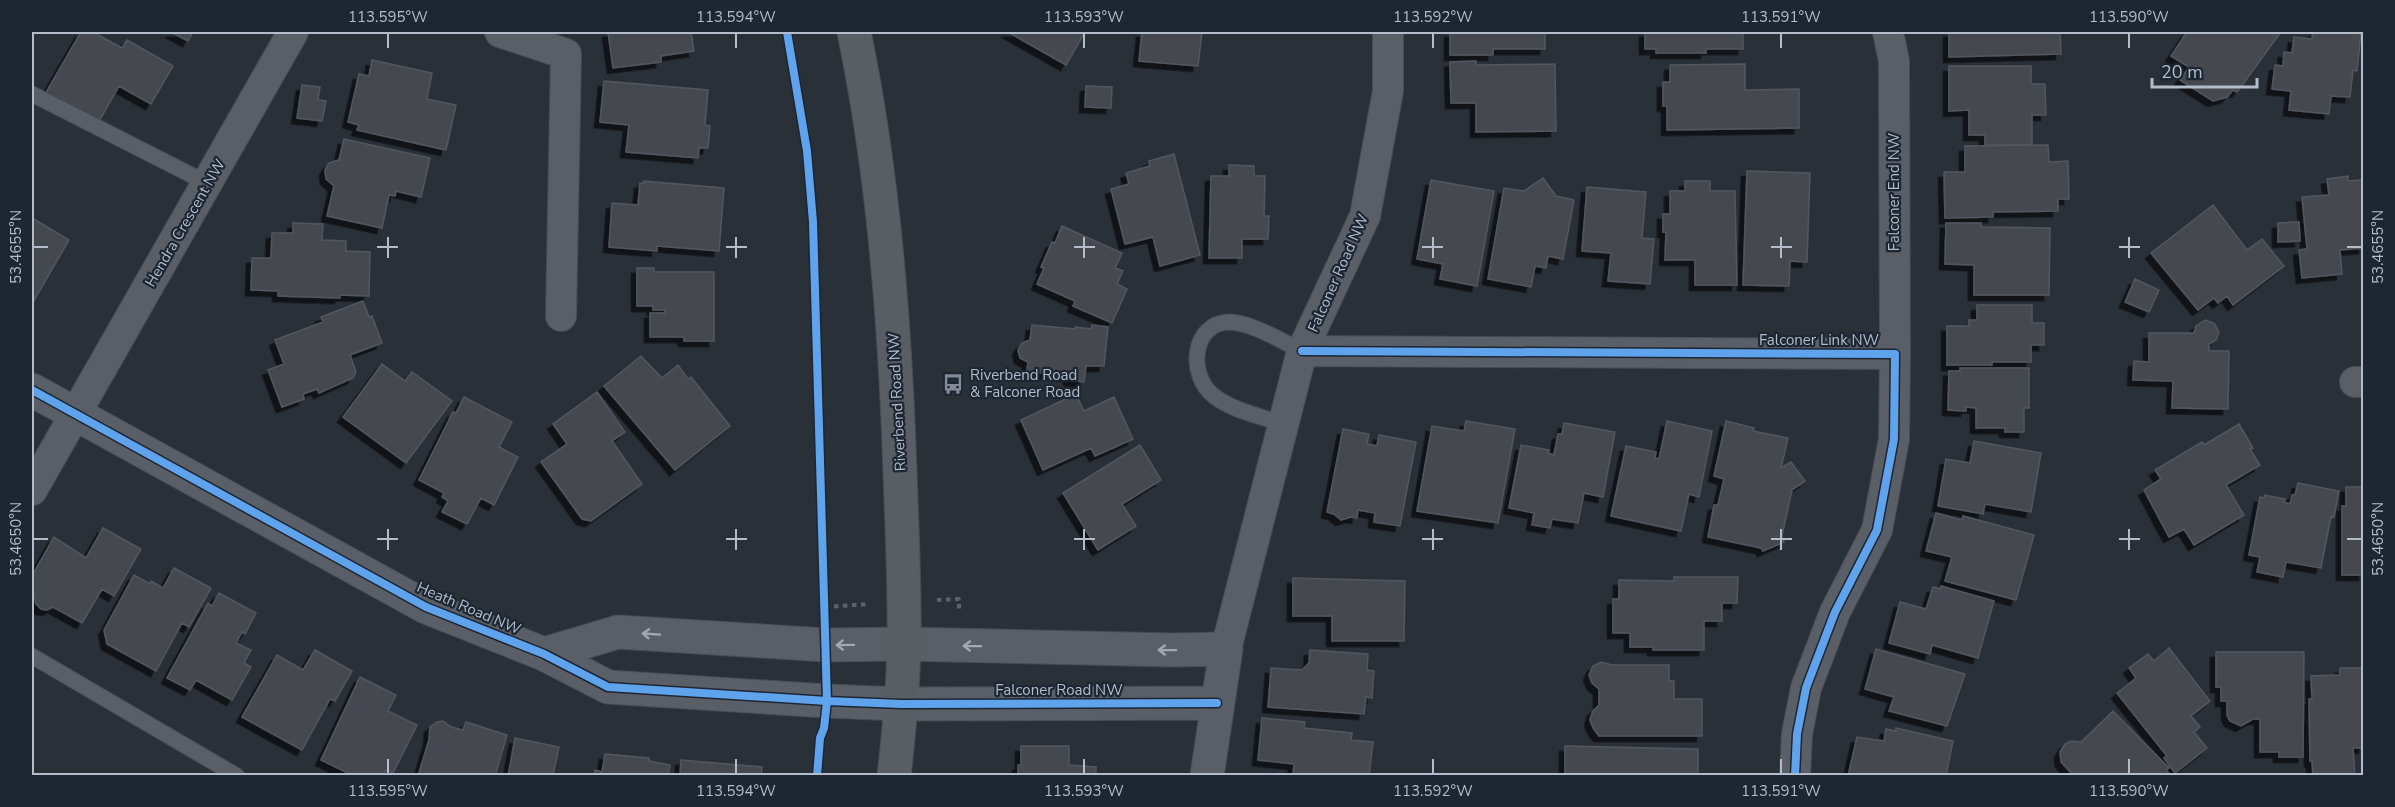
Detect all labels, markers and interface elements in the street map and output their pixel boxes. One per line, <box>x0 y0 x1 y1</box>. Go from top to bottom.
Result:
text: 113.595°W <box>348 7 428 27</box>
text: 113.594°W <box>696 7 776 27</box>
text: 113.593°W <box>1044 7 1124 27</box>
text: 113.592°W <box>1393 7 1473 27</box>
text: 113.591°W <box>1741 7 1821 27</box>
text: 113.590°W <box>2089 7 2169 27</box>
scale bar <box>2152 51 2257 89</box>
text: 20 m <box>2161 60 2203 84</box>
street label: Falconer End NW <box>1884 132 1904 251</box>
street label: Hendra Crescent NW <box>140 155 230 291</box>
text: 53.4655°N <box>6 210 26 284</box>
street label: Falconer Road NW <box>1303 210 1373 335</box>
text: 53.4655°N <box>2368 210 2388 284</box>
street label: Falconer Link NW <box>1759 330 1880 350</box>
street label: Riverbend Road NW <box>883 332 911 472</box>
place label: Riverbend Road & Falconer Road <box>970 365 1080 402</box>
bus stop icon: Riverbend Road & Falconer Road <box>941 372 965 396</box>
text: 53.4650°N <box>6 502 26 576</box>
text: 53.4650°N <box>2368 502 2388 576</box>
street label: Heath Road NW <box>414 577 525 639</box>
one-way arrow <box>641 628 661 639</box>
one-way arrow <box>836 639 856 651</box>
one-way arrow <box>963 640 983 651</box>
one-way arrow <box>1158 644 1178 656</box>
street label: Falconer Road NW <box>995 680 1123 700</box>
text: 113.595°W <box>348 781 428 801</box>
text: 113.594°W <box>696 781 776 801</box>
text: 113.593°W <box>1044 781 1124 801</box>
text: 113.592°W <box>1393 781 1473 801</box>
text: 113.591°W <box>1741 781 1821 801</box>
text: 113.590°W <box>2089 781 2169 801</box>

